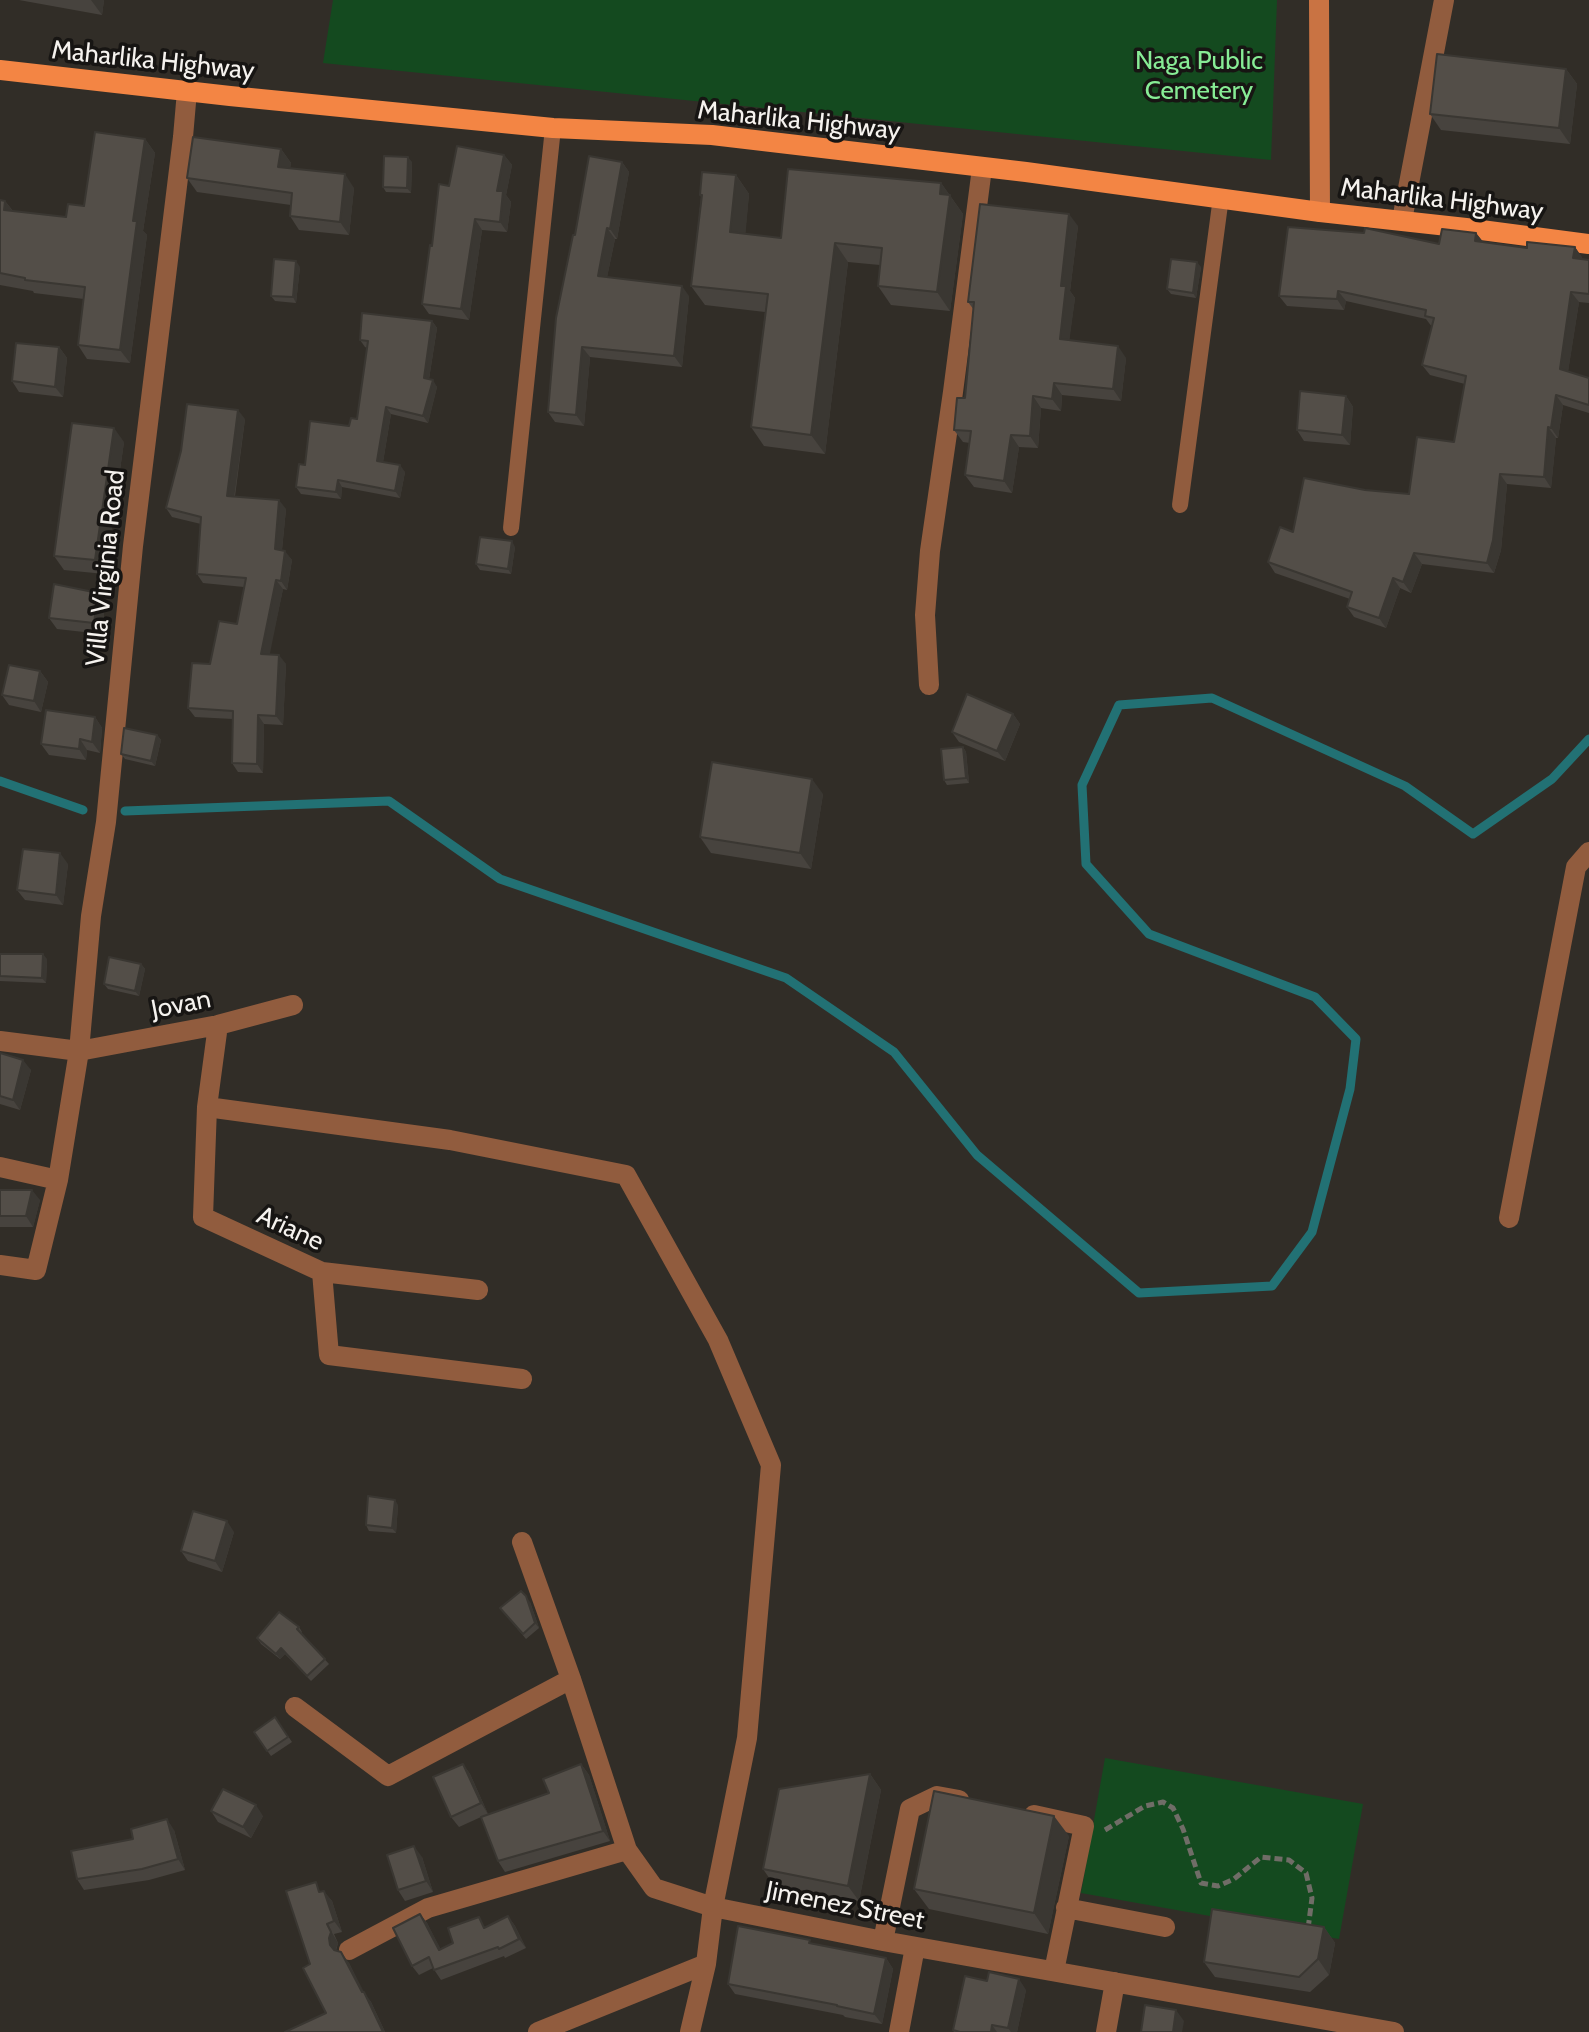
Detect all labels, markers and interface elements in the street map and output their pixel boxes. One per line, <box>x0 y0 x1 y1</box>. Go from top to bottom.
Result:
street label: Maharlika Highway <box>50 35 256 87</box>
park label: Naga Public Cemetery <box>1135 45 1263 106</box>
street label: Maharlika Highway <box>696 95 902 147</box>
street label: Maharlika Highway <box>1339 172 1545 228</box>
street label: Villa Virginia Road <box>80 468 132 668</box>
street label: Jovan <box>149 984 213 1026</box>
street label: Ariane <box>252 1200 328 1258</box>
street label: Jimenez Street <box>763 1875 927 1937</box>

